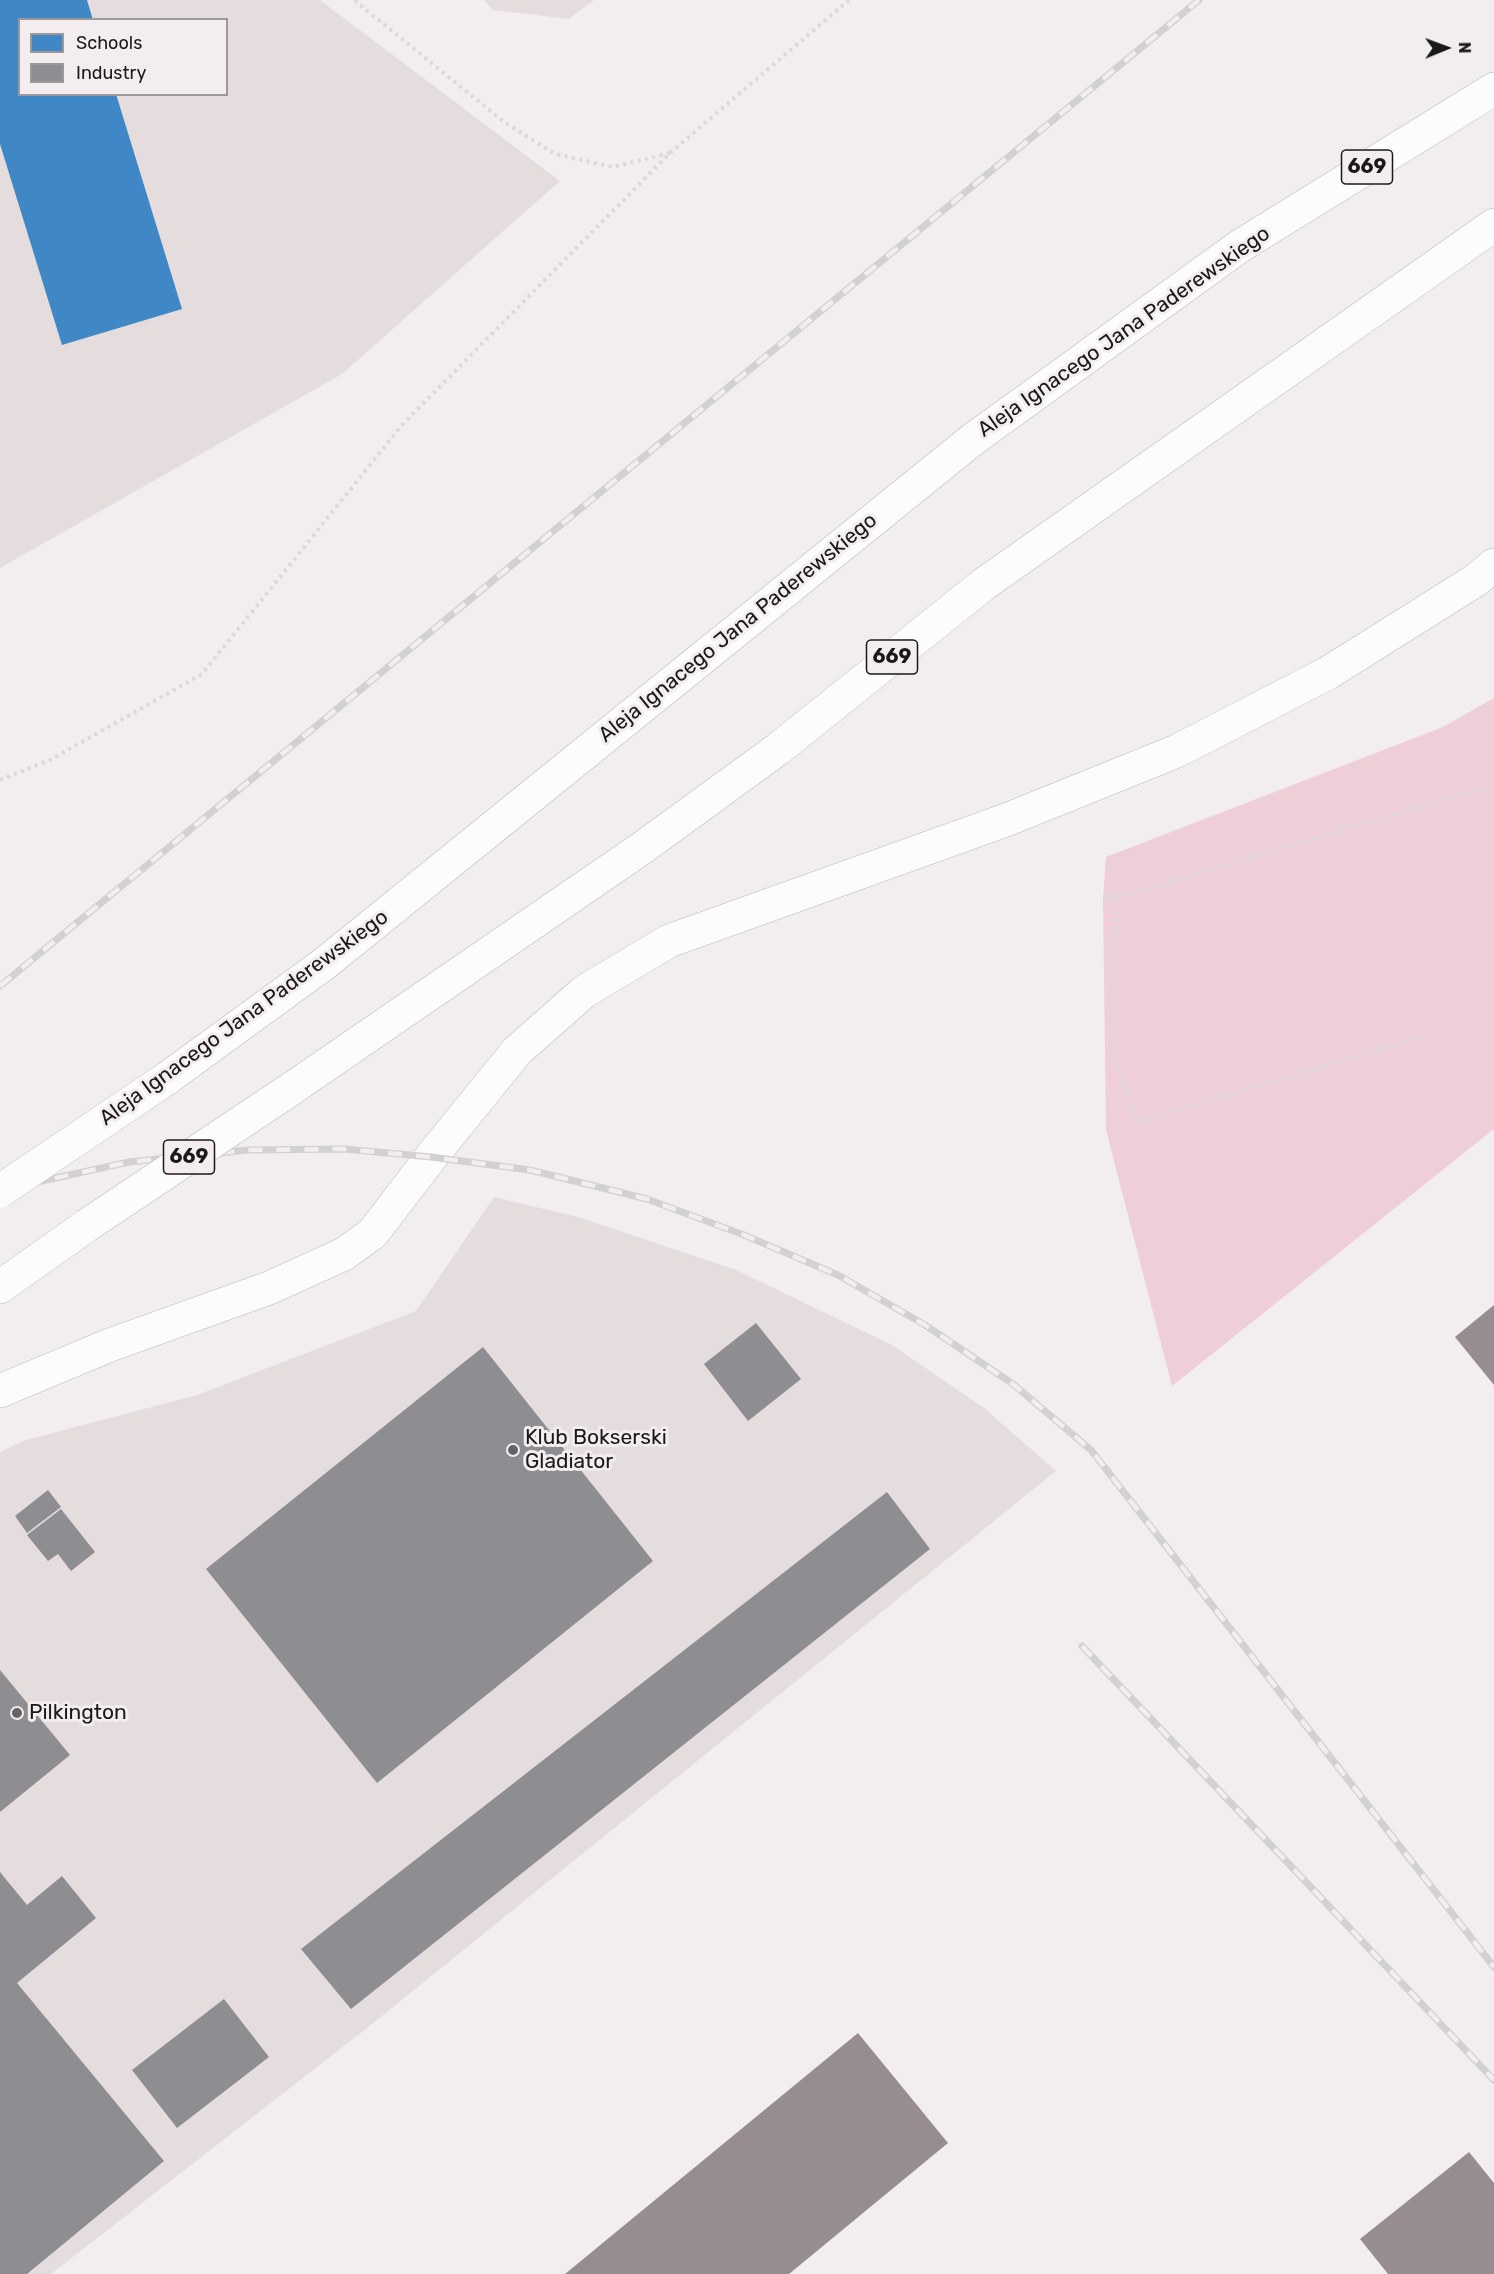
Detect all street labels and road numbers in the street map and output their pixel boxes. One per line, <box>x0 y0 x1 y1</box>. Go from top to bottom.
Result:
road number: 669 <box>1342 150 1392 184</box>
street label: Aleja Ignacego Jana Paderewskiego <box>973 221 1275 443</box>
street label: Aleja Ignacego Jana Paderewskiego <box>594 508 882 748</box>
road number: 669 <box>866 640 918 674</box>
street label: Aleja Ignacego Jana Paderewskiego <box>95 905 393 1131</box>
road number: 669 <box>164 1140 214 1174</box>

